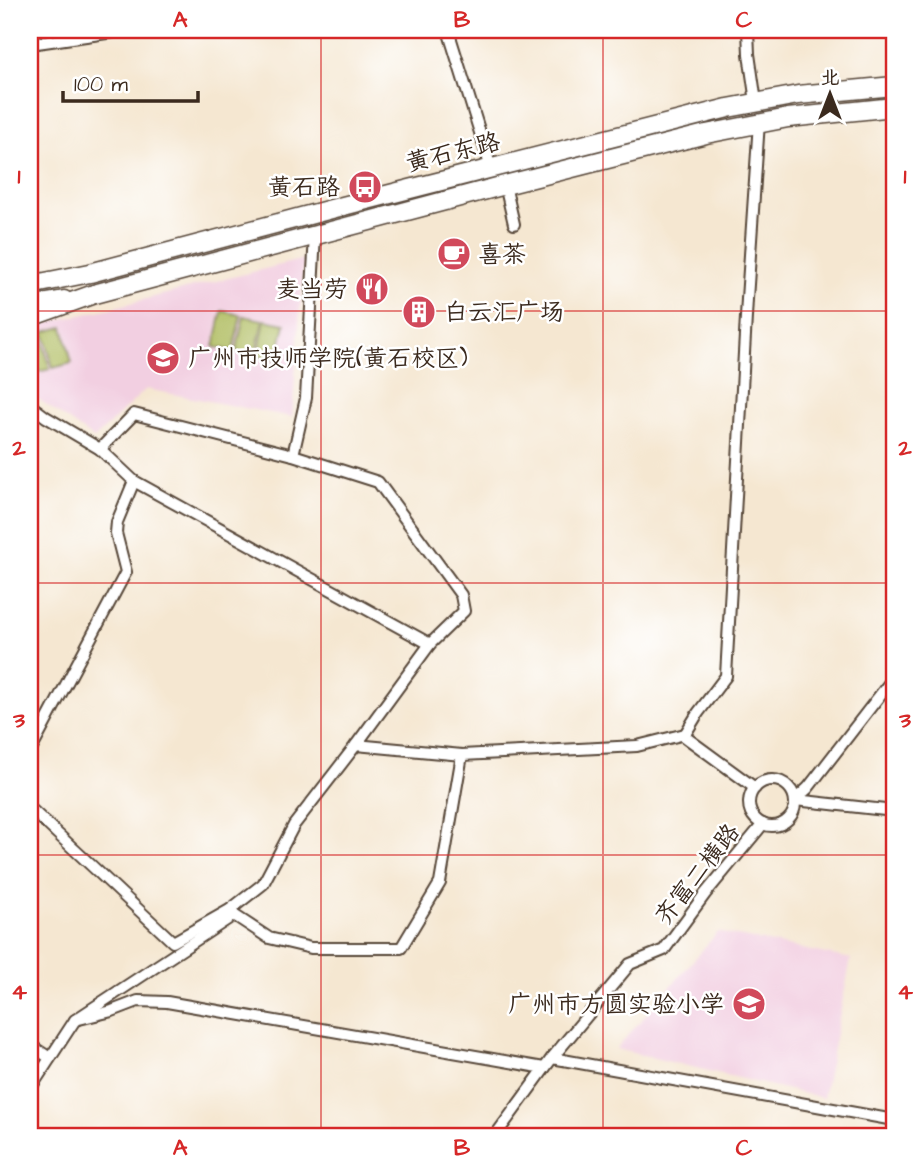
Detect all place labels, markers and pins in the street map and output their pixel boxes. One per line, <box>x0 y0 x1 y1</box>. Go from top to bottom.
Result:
bus stop icon: 黄石路 <box>346 168 384 206</box>
place label: 黄石路 <box>268 171 340 205</box>
cafe icon: 喜茶 <box>435 235 473 273</box>
place label: 喜茶 <box>478 238 526 272</box>
restaurant icon: 麦当劳 <box>353 270 391 308</box>
place label: 麦当劳 <box>276 273 348 307</box>
building icon: 白云汇广场 <box>400 293 438 331</box>
place label: 白云汇广场 <box>444 296 564 330</box>
school or university icon: 广州市技师学院(黄石校区) <box>144 339 182 377</box>
place label: 广州市技师学院(黄石校区) <box>188 342 468 376</box>
school or university icon: 广州市方圆实验小学 <box>730 985 768 1023</box>
place label: 广州市方圆实验小学 <box>508 988 724 1022</box>

